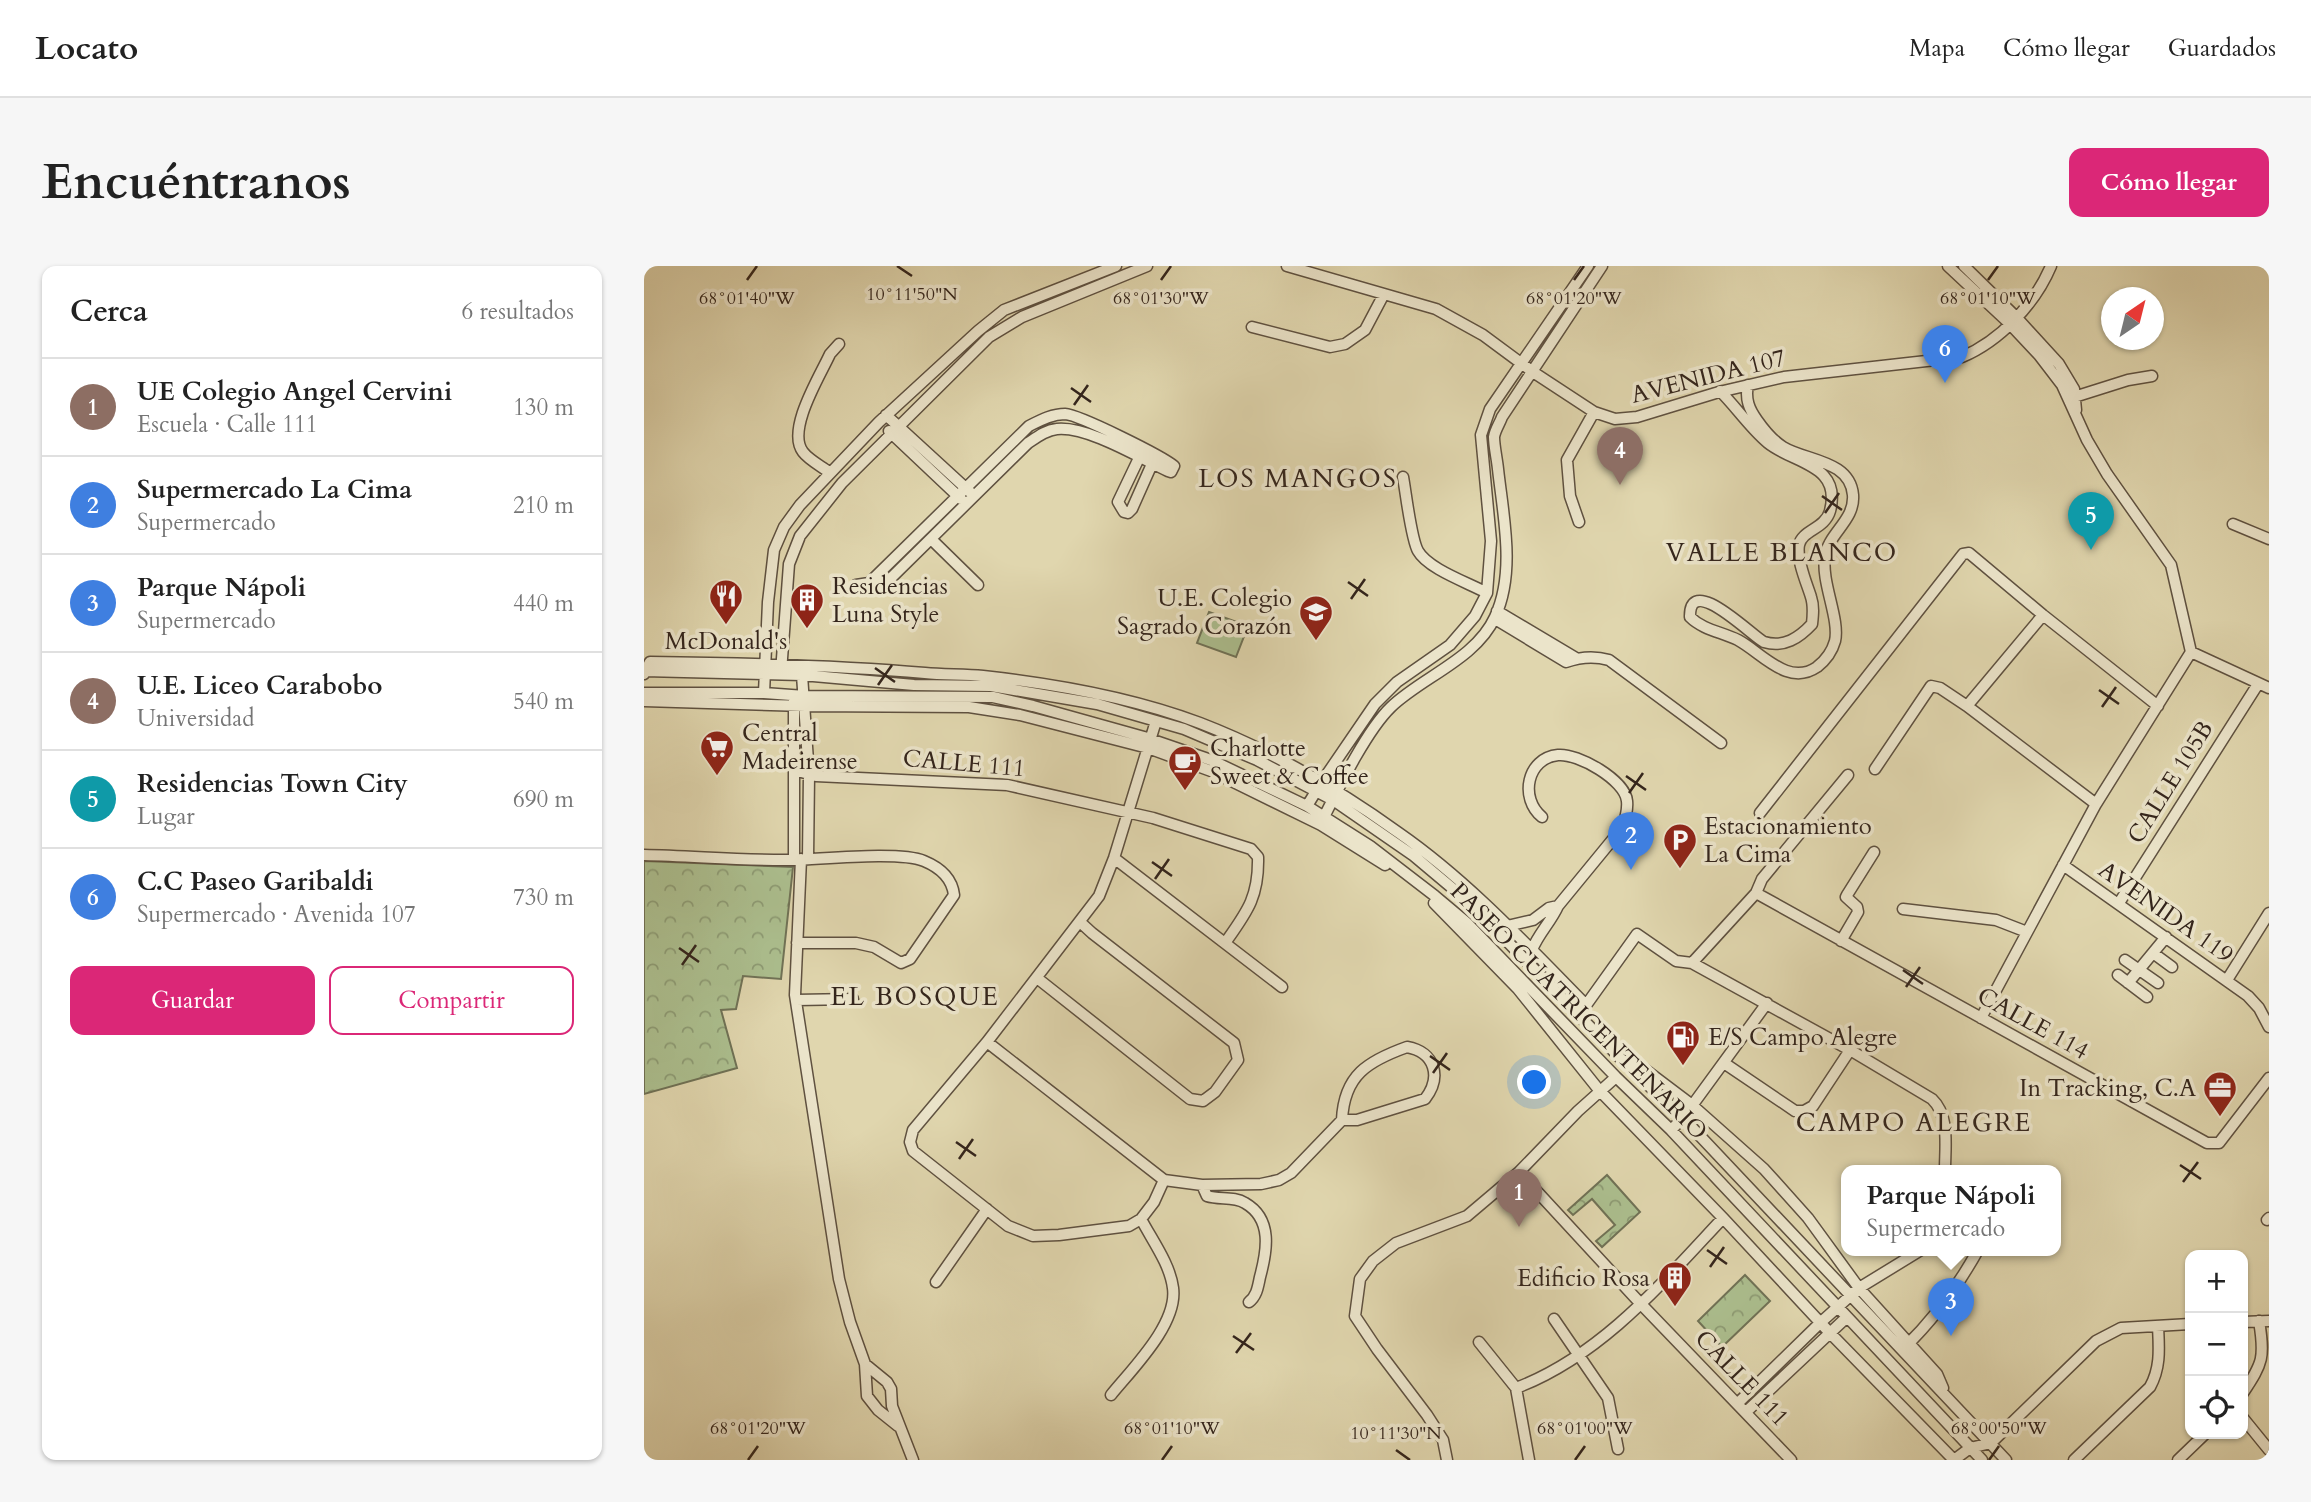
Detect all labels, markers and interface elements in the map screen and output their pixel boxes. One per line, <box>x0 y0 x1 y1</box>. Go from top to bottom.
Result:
text: Locato <box>35 26 138 71</box>
text: Mapa <box>1909 32 1965 65</box>
text: Cómo llegar <box>2003 32 2130 65</box>
text: Guardados <box>2168 32 2276 65</box>
button: Cómo llegar <box>2069 148 2269 217</box>
text: Encuéntranos <box>42 149 351 216</box>
text: 10°11'50"N <box>866 282 958 307</box>
text: 68°01'40"W <box>699 286 795 311</box>
text: 68°01'30"W <box>1113 286 1209 311</box>
text: 68°01'20"W <box>1526 286 1622 311</box>
text: 68°01'10"W <box>1940 286 2036 311</box>
north arrow <box>2101 287 2164 350</box>
text: Cerca <box>70 291 148 332</box>
text: 6 resultados <box>461 296 574 327</box>
pin: 6 <box>1922 325 1968 383</box>
street label: AVENIDA 107 <box>1627 341 1789 412</box>
text: UE Colegio Angel Cervini <box>137 374 452 409</box>
text: 1 <box>87 392 99 423</box>
text: 130 m <box>513 392 574 423</box>
text: Escuela · Calle 111 <box>137 409 318 440</box>
pin: 4 <box>1597 427 1643 485</box>
district label: LOS MANGOS <box>1198 461 1398 496</box>
text: Supermercado La Cima <box>137 472 412 507</box>
text: 2 <box>87 490 99 521</box>
text: 210 m <box>513 490 574 521</box>
pin: 5 <box>2068 492 2114 550</box>
text: Supermercado <box>137 507 276 538</box>
district label: VALLE BLANCO <box>1666 535 1898 570</box>
text: Parque Nápoli <box>137 570 306 605</box>
place label: Residencias Luna Style <box>832 570 948 631</box>
restaurant icon: McDonald's <box>707 577 745 626</box>
building icon: Residencias Luna Style <box>788 581 826 630</box>
place label: U.E. Colegio Sagrado Corazón <box>1117 582 1292 643</box>
text: 3 <box>87 588 99 619</box>
text: 440 m <box>513 588 574 619</box>
school or university icon: U.E. Colegio Sagrado Corazón <box>1297 593 1335 642</box>
text: Supermercado <box>137 605 276 636</box>
place label: McDonald's <box>665 625 787 658</box>
text: U.E. Liceo Carabobo <box>137 668 383 703</box>
text: 4 <box>87 686 99 717</box>
text: 540 m <box>513 686 574 717</box>
text: Universidad <box>137 703 254 734</box>
street label: CALLE 105B <box>2120 715 2221 850</box>
place label: Central Madeirense <box>742 717 858 778</box>
supermarket icon: Central Madeirense <box>698 728 736 777</box>
place label: Charlotte Sweet & Coffee <box>1210 732 1369 793</box>
street label: CALLE 111 <box>901 742 1026 785</box>
cafe icon: Charlotte Sweet & Coffee <box>1166 743 1204 792</box>
text: Residencias Town City <box>137 766 408 801</box>
text: 5 <box>87 784 99 815</box>
text: 690 m <box>513 784 574 815</box>
text: Lugar <box>137 801 195 832</box>
place label: Estacionamiento La Cima <box>1704 810 1872 871</box>
pin: 2 <box>1608 812 1654 870</box>
parking icon: Estacionamiento La Cima <box>1661 821 1699 870</box>
street label: AVENIDA 119 <box>2091 854 2240 971</box>
text: C.C Paseo Garibaldi <box>137 864 373 899</box>
street label: PASEO CUATRICENTENARIO <box>1443 875 1715 1147</box>
text: 6 <box>87 882 99 913</box>
text: 730 m <box>513 882 574 913</box>
text: Supermercado · Avenida 107 <box>137 899 415 930</box>
button: Guardar <box>70 966 315 1035</box>
button: Compartir <box>329 966 574 1035</box>
district label: EL BOSQUE <box>830 979 1000 1014</box>
street label: CALLE 114 <box>1971 979 2094 1068</box>
fuel station icon: E/S Campo Alegre <box>1664 1018 1702 1067</box>
place label: E/S Campo Alegre <box>1708 1021 1897 1054</box>
your location <box>1517 1065 1551 1099</box>
office icon: In Tracking, C.A <box>2201 1069 2239 1118</box>
place label: In Tracking, C.A <box>2019 1072 2197 1105</box>
district label: CAMPO ALEGRE <box>1796 1105 2032 1140</box>
popup <box>1841 1165 2061 1256</box>
pin: 1 <box>1496 1169 1542 1227</box>
text: Parque Nápoli <box>1866 1178 2036 1213</box>
text: Supermercado <box>1866 1213 2005 1244</box>
map controls <box>2185 1250 2248 1439</box>
button: + <box>2185 1250 2248 1313</box>
building icon: Edificio Rosa <box>1656 1259 1694 1308</box>
place label: Edificio Rosa <box>1517 1262 1651 1295</box>
pin: 3 <box>1928 1278 1974 1336</box>
button: − <box>2185 1313 2248 1376</box>
street label: CALLE 111 <box>1687 1323 1796 1434</box>
button: locate <box>2185 1376 2248 1439</box>
text: 68°01'20"W <box>710 1416 806 1441</box>
text: 68°01'10"W <box>1124 1416 1220 1441</box>
text: 68°01'00"W <box>1537 1416 1633 1441</box>
text: 68°00'50"W <box>1951 1416 2047 1441</box>
text: 10°11'30"N <box>1350 1421 1442 1446</box>

